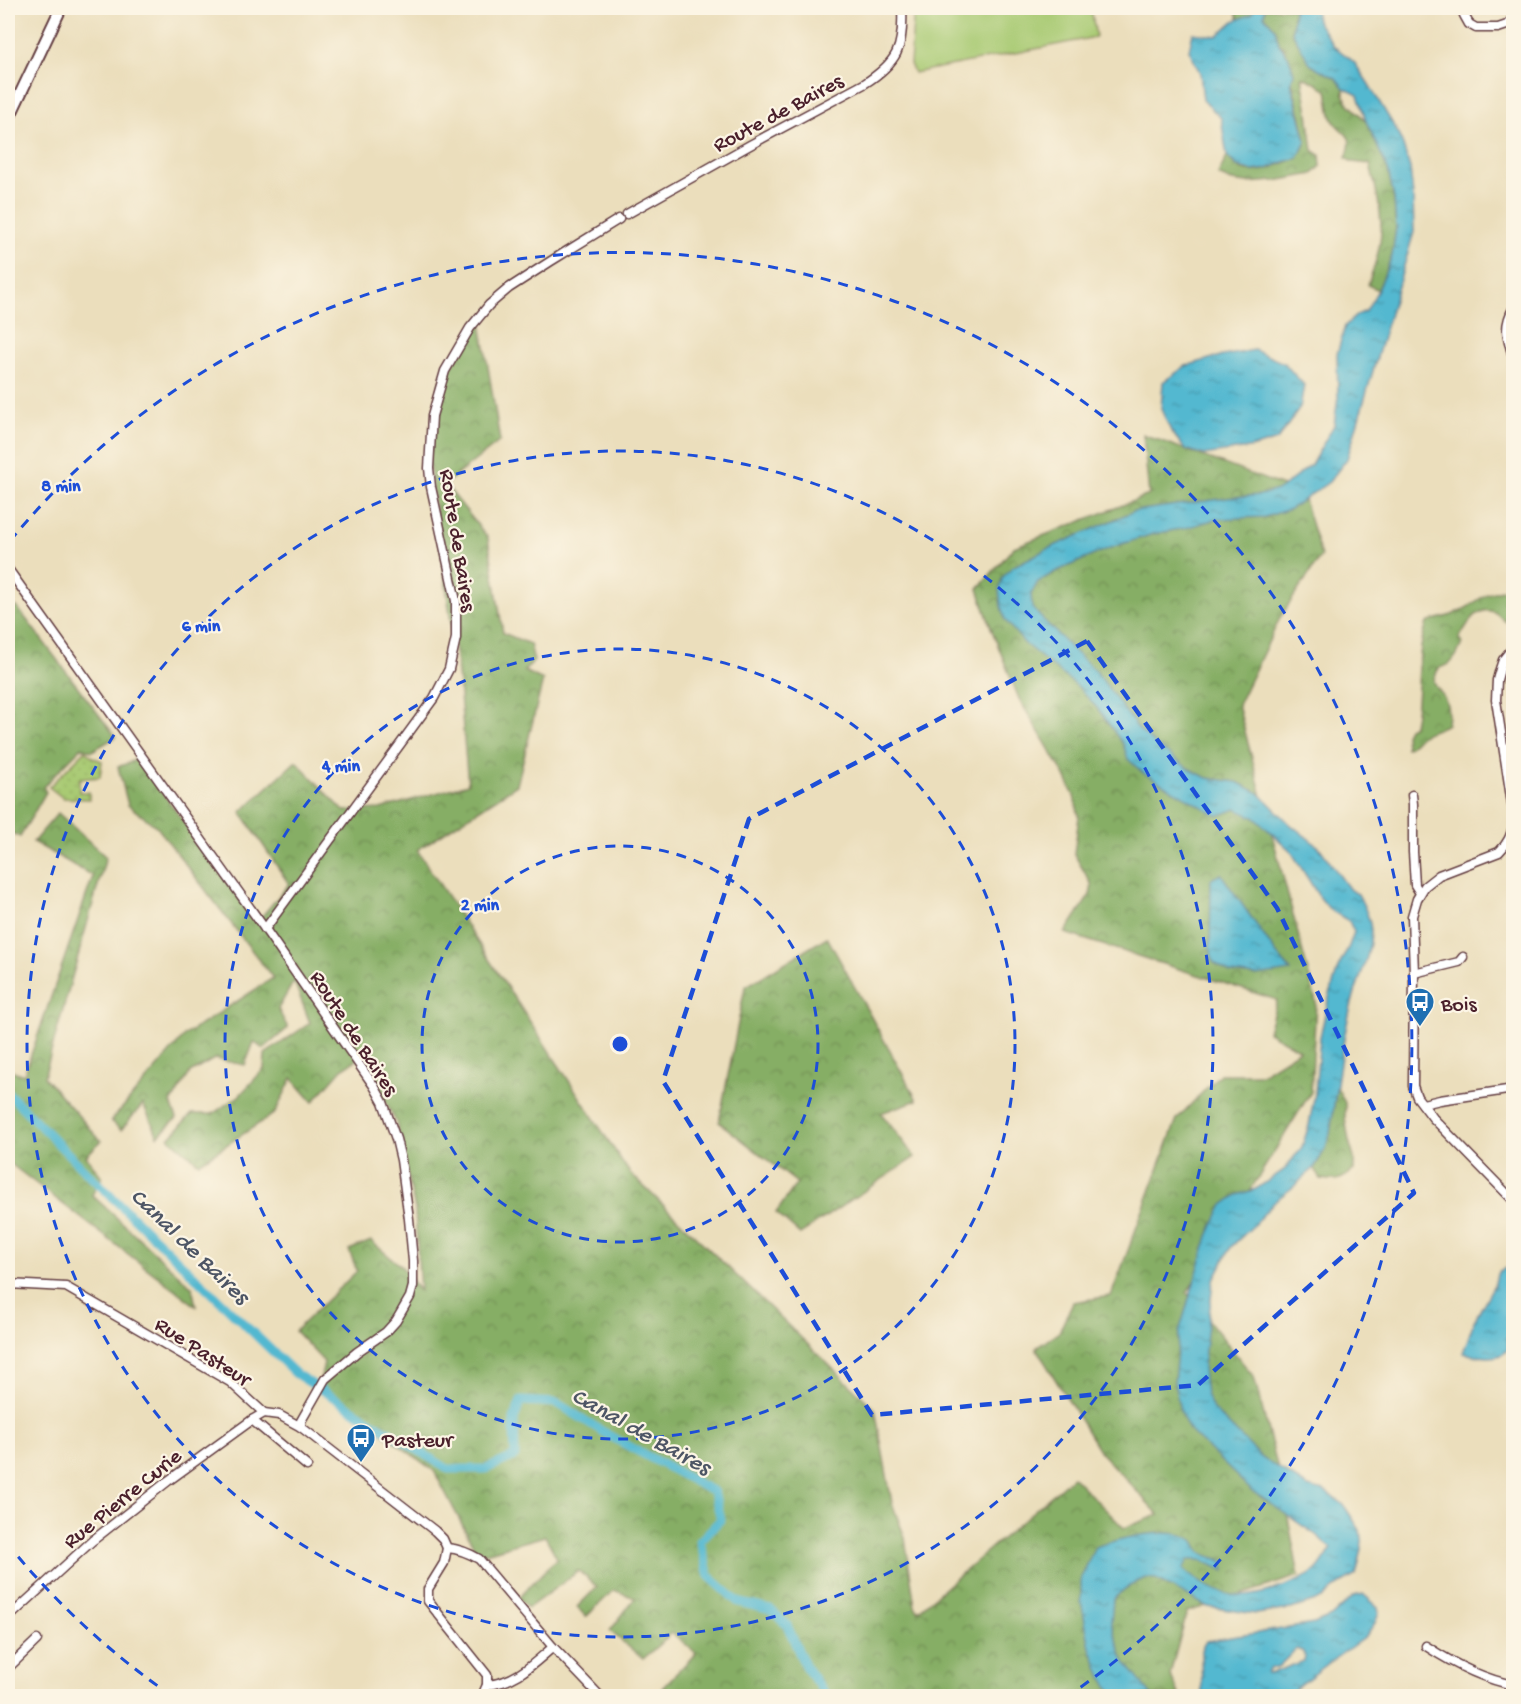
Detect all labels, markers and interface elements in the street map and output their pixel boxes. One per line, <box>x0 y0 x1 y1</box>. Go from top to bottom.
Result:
street label: Route de Baires <box>709 69 849 160</box>
street label: Route de Baires <box>432 468 480 615</box>
text: 8 min <box>41 477 81 498</box>
text: 6 min <box>182 617 221 638</box>
text: 4 min <box>321 757 360 778</box>
text: 2 min <box>461 896 500 917</box>
street label: Route de Baires <box>303 967 403 1102</box>
bus stop icon: Bois <box>1404 986 1436 1028</box>
place label: Bois <box>1440 993 1477 1019</box>
centre of rings <box>610 1034 630 1054</box>
water label: Canal de Baires <box>123 1183 256 1313</box>
street label: Rue Pasteur <box>149 1313 257 1395</box>
water label: Canal de Baires <box>566 1383 717 1484</box>
bus stop icon: Pasteur <box>345 1422 377 1464</box>
place label: Pasteur <box>381 1429 455 1455</box>
street label: Rue Pierre Curie <box>59 1444 189 1556</box>

